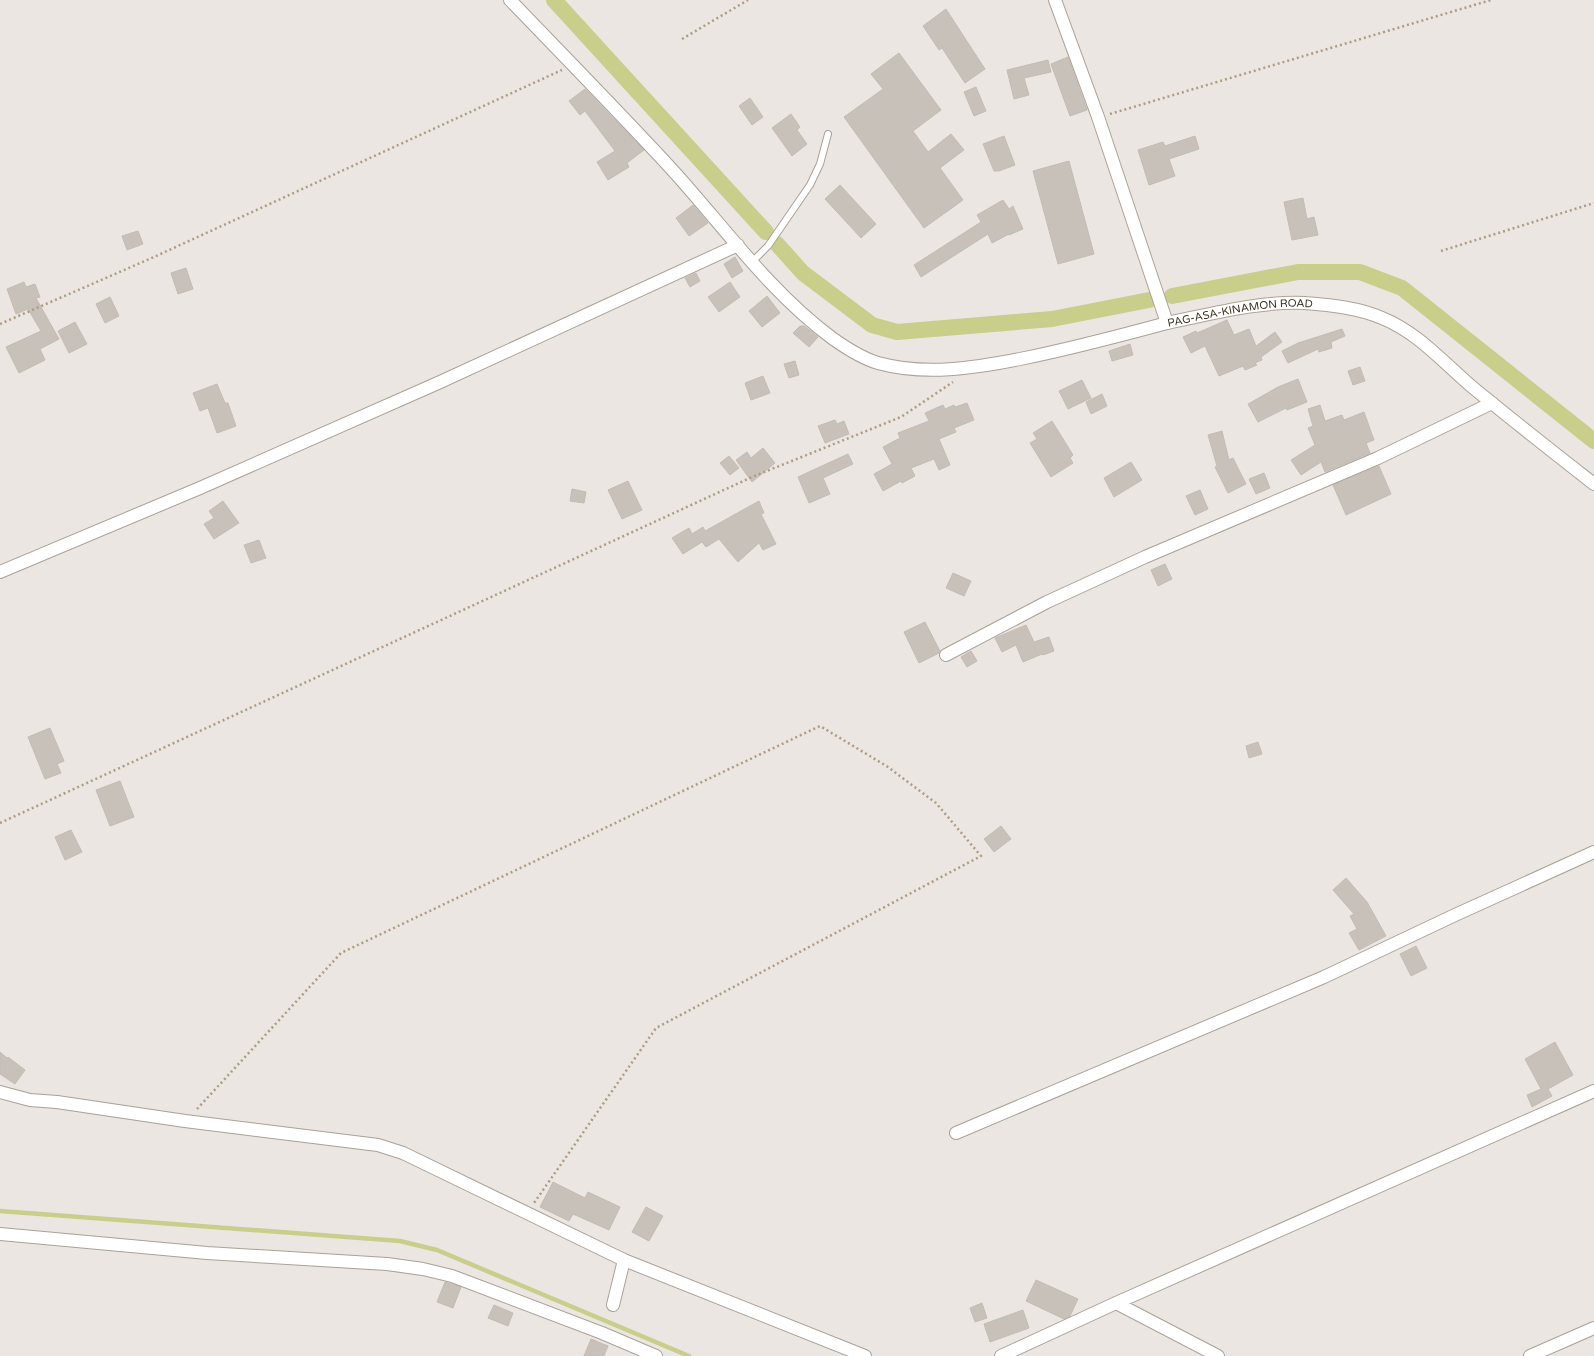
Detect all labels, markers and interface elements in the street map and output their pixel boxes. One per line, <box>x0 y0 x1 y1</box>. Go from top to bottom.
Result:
street label: PAG-ASA-KINAMON ROAD <box>1166 297 1313 330</box>

